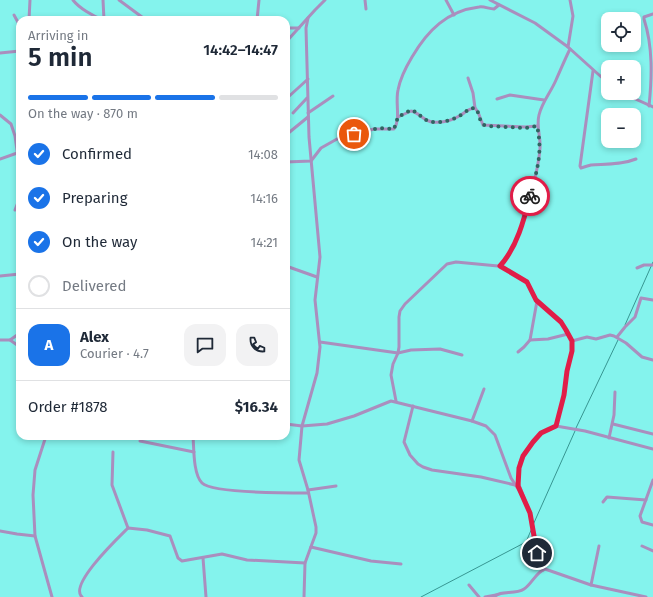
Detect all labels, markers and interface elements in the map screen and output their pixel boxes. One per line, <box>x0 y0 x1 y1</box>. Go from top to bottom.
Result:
map controls <box>601 12 641 148</box>
button: locate <box>601 12 641 52</box>
text: Arriving in <box>28 28 88 43</box>
text: 14:42–14:47 <box>203 41 278 59</box>
text: 5 min <box>28 42 92 73</box>
button: + <box>601 60 641 100</box>
text: On the way · 870 m <box>28 106 138 121</box>
button: − <box>601 108 641 148</box>
pin <box>337 117 371 151</box>
icon: bag <box>343 123 365 145</box>
icon: check <box>28 143 50 165</box>
text: Confirmed <box>62 145 132 163</box>
text: 14:08 <box>248 147 278 162</box>
courier <box>510 176 550 216</box>
icon: bike <box>519 185 541 207</box>
icon: check <box>28 187 50 209</box>
text: Preparing <box>62 189 127 207</box>
text: 14:16 <box>250 191 278 206</box>
icon: check <box>28 231 50 253</box>
text: On the way <box>62 233 137 251</box>
text: 14:21 <box>251 235 278 250</box>
text: Delivered <box>62 277 126 295</box>
button: chat <box>184 324 226 366</box>
button: phone <box>236 324 278 366</box>
text: Alex <box>80 328 109 346</box>
text: A <box>45 336 53 354</box>
text: Courier · 4.7 <box>80 346 149 361</box>
text: Order #1878 <box>28 398 108 416</box>
text: $16.34 <box>235 398 278 416</box>
pin <box>520 536 554 570</box>
icon: home <box>526 542 548 564</box>

